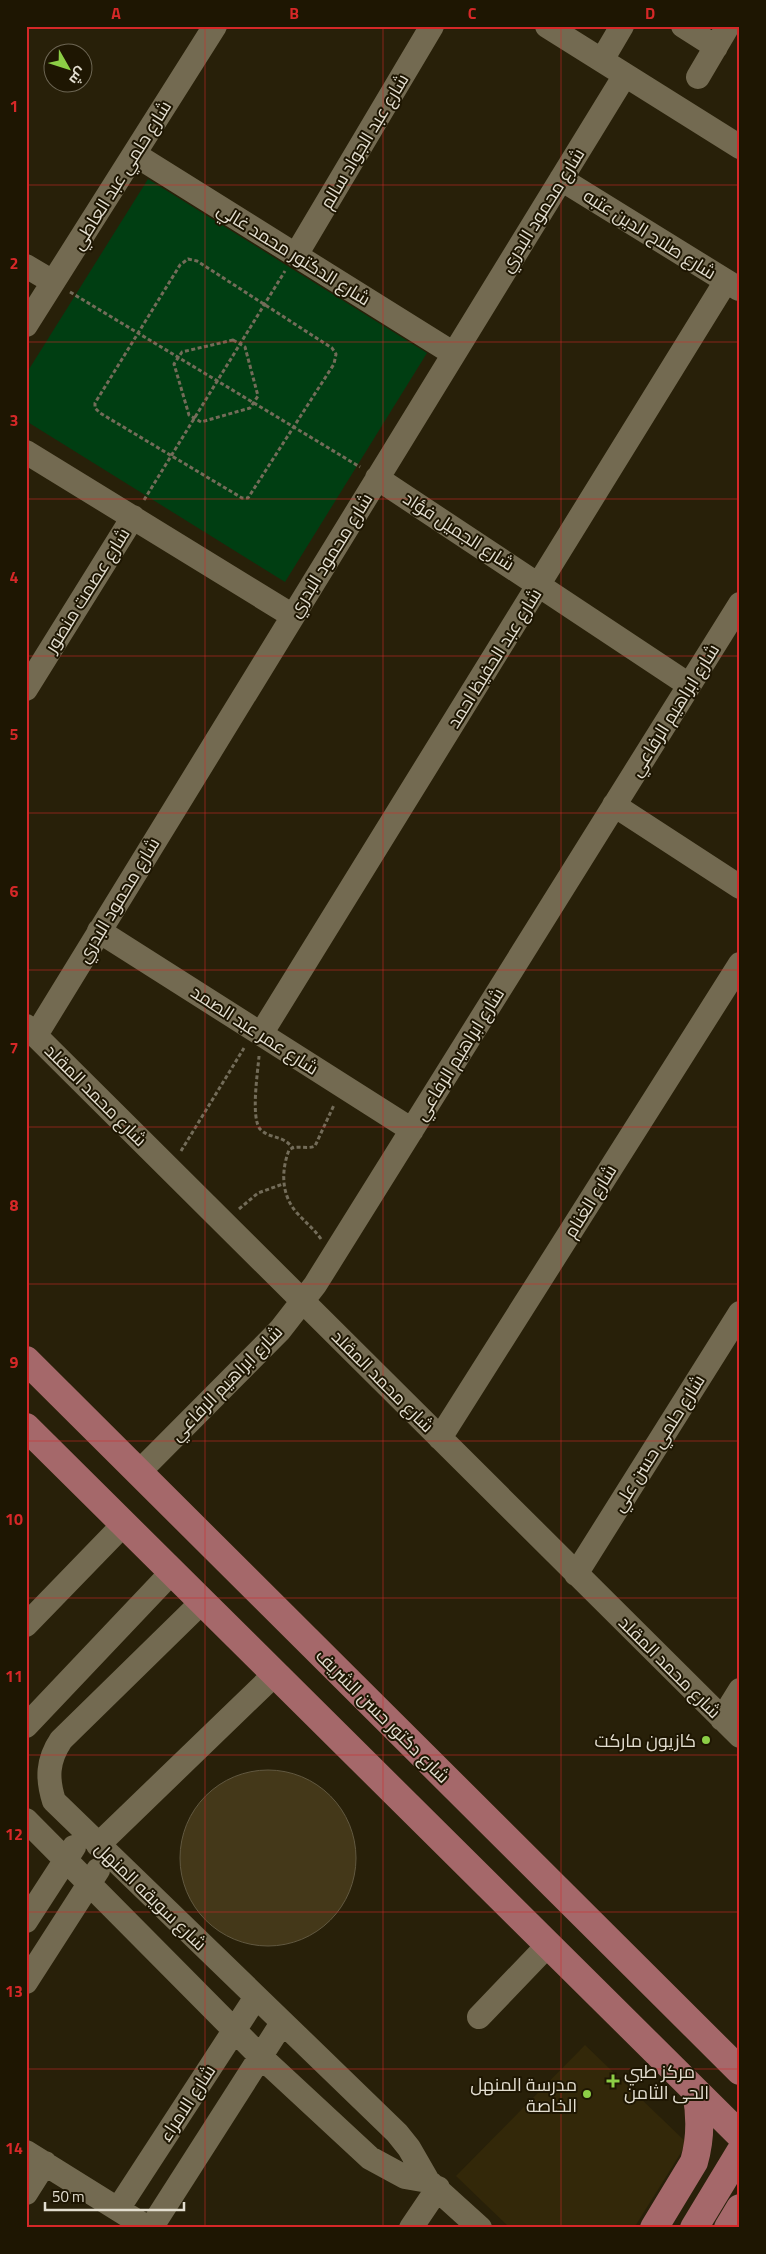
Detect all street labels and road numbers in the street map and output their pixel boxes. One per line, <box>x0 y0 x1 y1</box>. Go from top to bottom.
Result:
street label: شارع عبد الجواد سالم <box>313 68 415 214</box>
street label: شارع حلمي عبد العاطي <box>64 95 179 256</box>
street label: شارع محمود البدري <box>493 143 592 278</box>
street label: شارع صلاح الدين عتبه <box>578 182 722 286</box>
street label: شارع الدكتور محمد غالي <box>212 196 376 313</box>
street label: شارع الجميل فؤاد <box>398 485 520 577</box>
street label: شارع محمود البدري <box>281 488 380 623</box>
street label: شارع عصمت منصور <box>37 522 136 659</box>
street label: شارع عبد الحفيظ احمد <box>440 583 548 733</box>
street label: شارع ابراهيم الرفاعي <box>622 638 727 782</box>
street label: شارع محمود البدري <box>70 832 167 968</box>
street label: شارع عمر عبد الصمد <box>186 979 324 1081</box>
street label: شارع ابراهيم الرفاعي <box>407 982 512 1126</box>
street label: شارع محمد المقلد <box>39 1038 153 1152</box>
street label: شارع الغنام <box>557 1159 623 1243</box>
street label: شارع ابراهيم الرفاعي <box>163 1319 289 1448</box>
street label: شارع محمد المقلد <box>326 1324 440 1438</box>
street label: شارع حلمي حسن علي <box>605 1369 712 1518</box>
street label: شارع محمد المقلد <box>613 1610 727 1724</box>
street label: شارع دكتور حسن الشريف <box>310 1643 456 1789</box>
street label: شارع سويقه المنهل <box>89 1835 213 1957</box>
street label: شارع الامراء <box>152 2059 222 2147</box>

